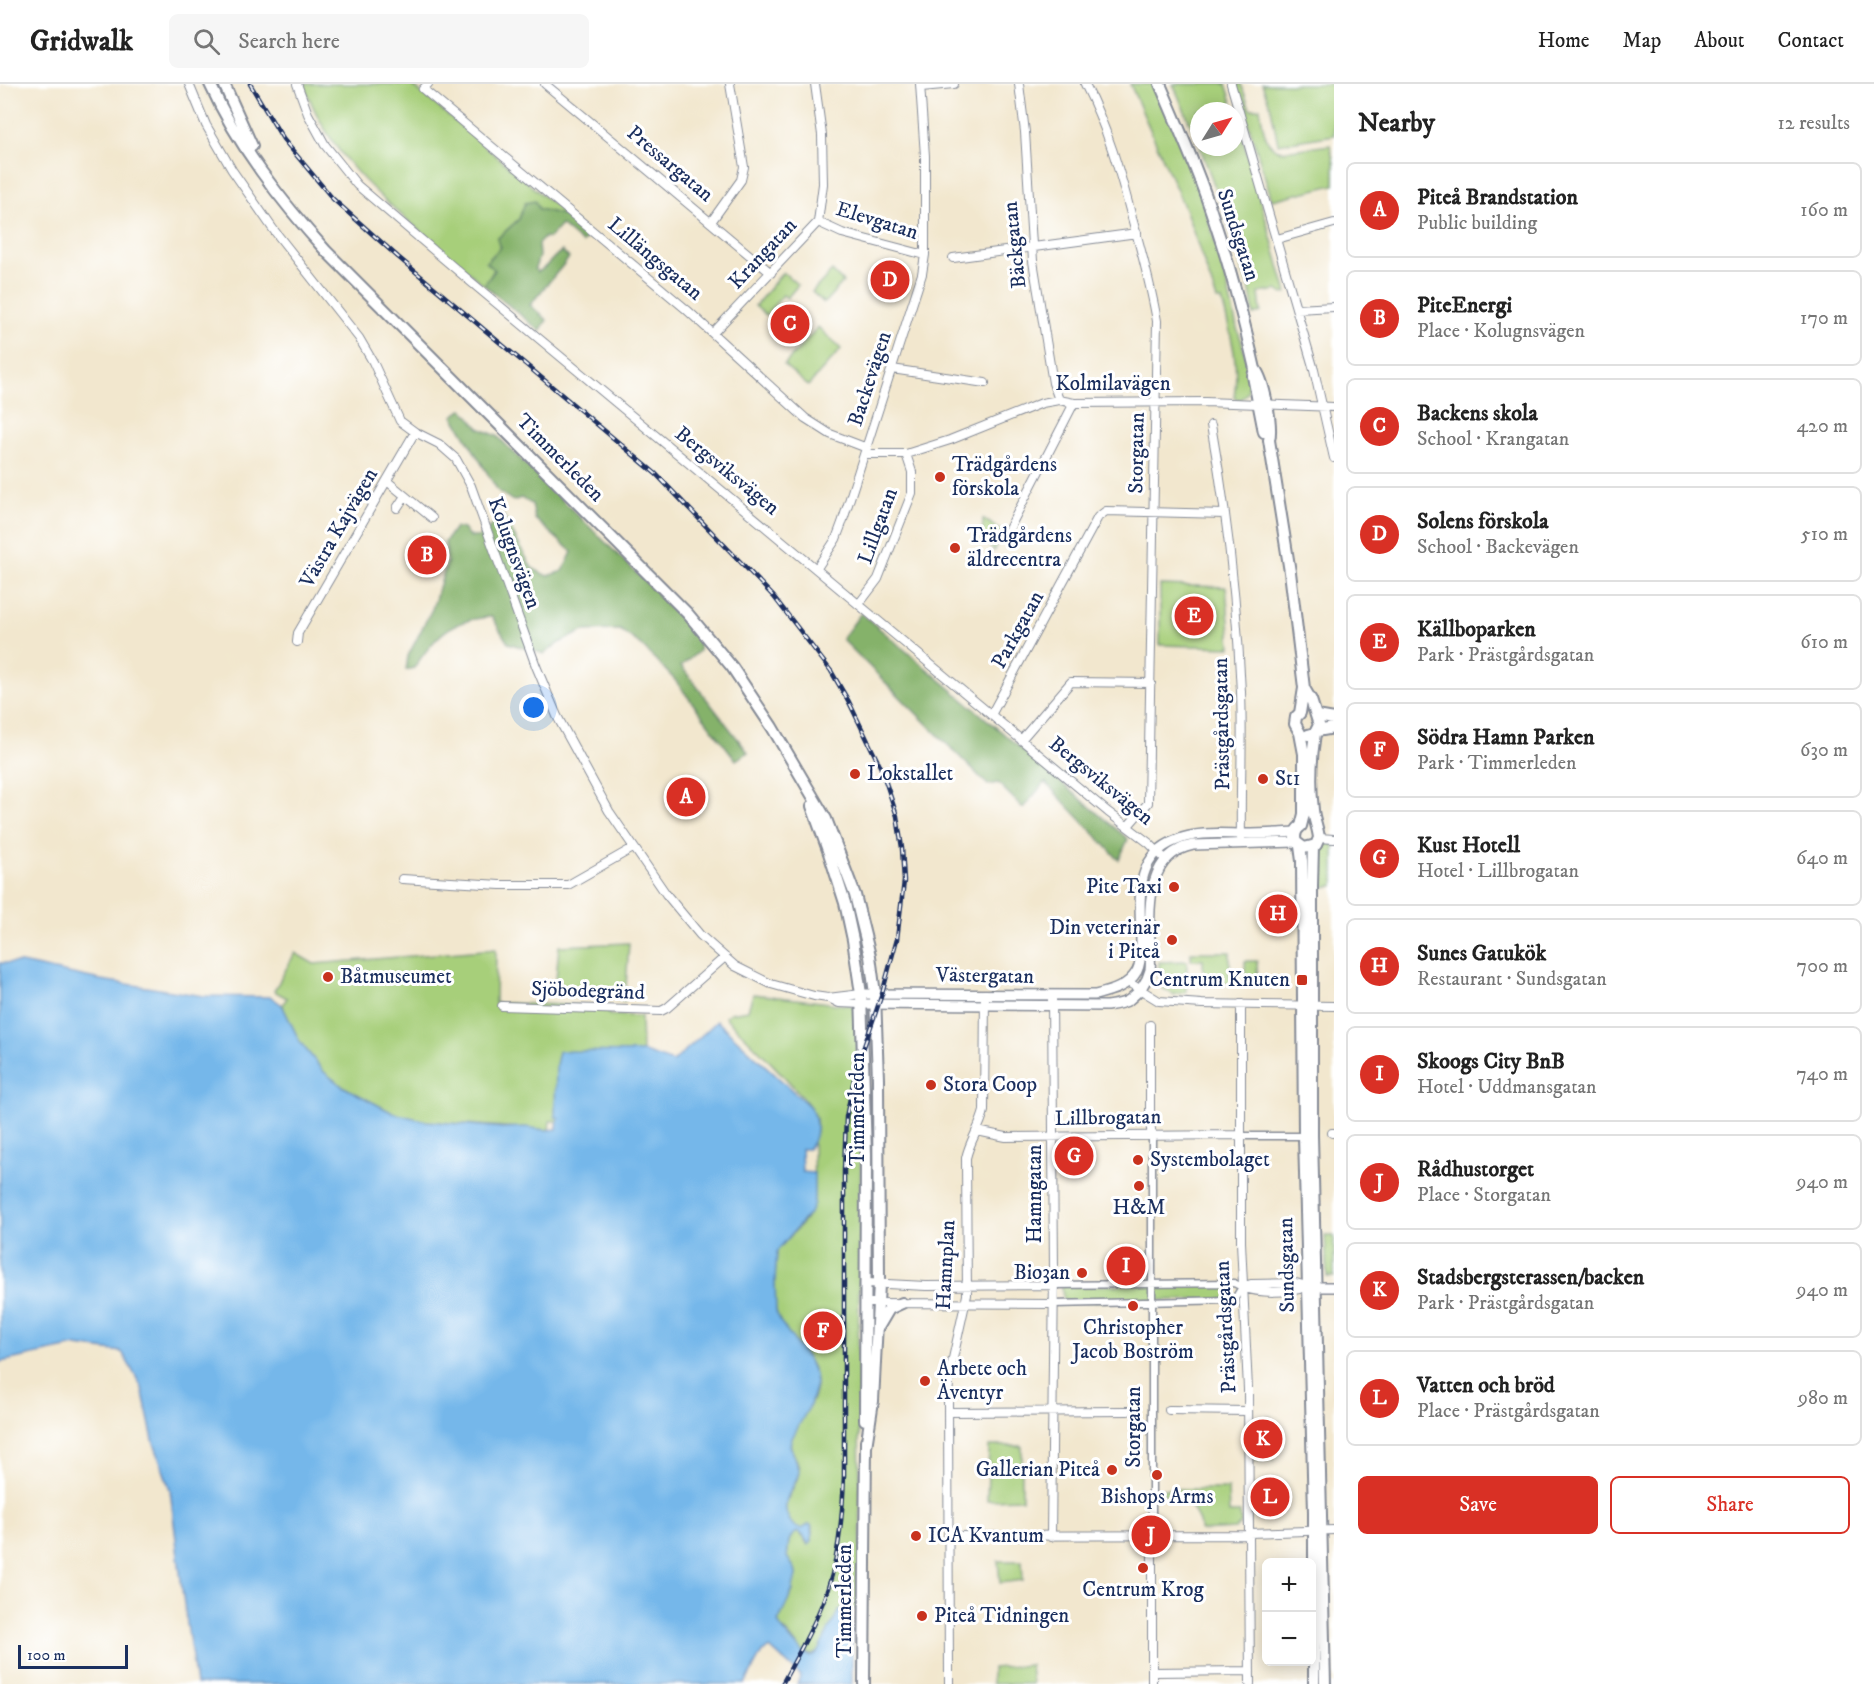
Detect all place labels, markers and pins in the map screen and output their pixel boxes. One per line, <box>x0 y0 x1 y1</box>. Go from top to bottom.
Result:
pin: D <box>870 258 910 302</box>
pin: C <box>770 302 810 346</box>
place label: Trädgårdens förskola <box>952 452 1057 502</box>
marker: Trädgårdens förskola <box>933 470 947 484</box>
place label: Trädgårdens äldrecentra <box>967 523 1072 573</box>
pin: B <box>408 532 446 578</box>
marker: Trädgårdens äldrecentra <box>948 541 962 555</box>
pin: E <box>1174 594 1214 638</box>
place label: Lokstallet <box>867 761 954 787</box>
place label: St1 <box>1275 766 1300 792</box>
marker: Lokstallet <box>848 767 862 781</box>
marker: St1 <box>1256 772 1270 786</box>
pin: A <box>666 774 706 820</box>
place label: Pite Taxi <box>1086 874 1162 900</box>
marker: Pite Taxi <box>1167 880 1181 894</box>
pin: H <box>1258 892 1298 936</box>
place label: Din veterinär i Piteå <box>1049 915 1160 965</box>
marker: Din veterinär i Piteå <box>1165 933 1179 947</box>
place label: Båtmuseumet <box>340 964 452 990</box>
place label: Centrum Knuten <box>1149 967 1290 993</box>
marker: Båtmuseumet <box>321 970 335 984</box>
marker: Centrum Knuten <box>1295 973 1309 987</box>
place label: Stora Coop <box>943 1072 1037 1098</box>
marker: Stora Coop <box>924 1078 938 1092</box>
pin: G <box>1054 1134 1094 1178</box>
place label: Systembolaget <box>1150 1147 1270 1173</box>
marker: Systembolaget <box>1131 1153 1145 1167</box>
marker: H&M <box>1132 1179 1146 1193</box>
place label: H&M <box>1113 1195 1166 1221</box>
pin: I <box>1106 1244 1146 1288</box>
place label: Bio3an <box>1013 1260 1070 1286</box>
marker: Bio3an <box>1075 1266 1089 1280</box>
marker: Christopher Jacob Boström <box>1126 1299 1140 1313</box>
pin: F <box>804 1308 842 1354</box>
place label: Christopher Jacob Boström <box>1070 1315 1194 1365</box>
place label: Arbete och Äventyr <box>937 1356 1027 1406</box>
marker: Arbete och Äventyr <box>918 1374 932 1388</box>
pin: K <box>1244 1416 1282 1462</box>
place label: Gallerian Piteå <box>976 1457 1100 1483</box>
marker: Gallerian Piteå <box>1105 1463 1119 1477</box>
marker: Bishops Arms <box>1150 1468 1164 1482</box>
pin: L <box>1250 1474 1290 1520</box>
place label: Bishops Arms <box>1101 1484 1213 1510</box>
pin: J <box>1132 1512 1170 1558</box>
place label: ICA Kvantum <box>928 1523 1044 1549</box>
marker: ICA Kvantum <box>909 1529 923 1543</box>
marker: Centrum Krog <box>1136 1561 1150 1575</box>
place label: Centrum Krog <box>1082 1577 1205 1603</box>
place label: Piteå Tidningen <box>934 1603 1069 1629</box>
marker: Piteå Tidningen <box>915 1609 929 1623</box>

